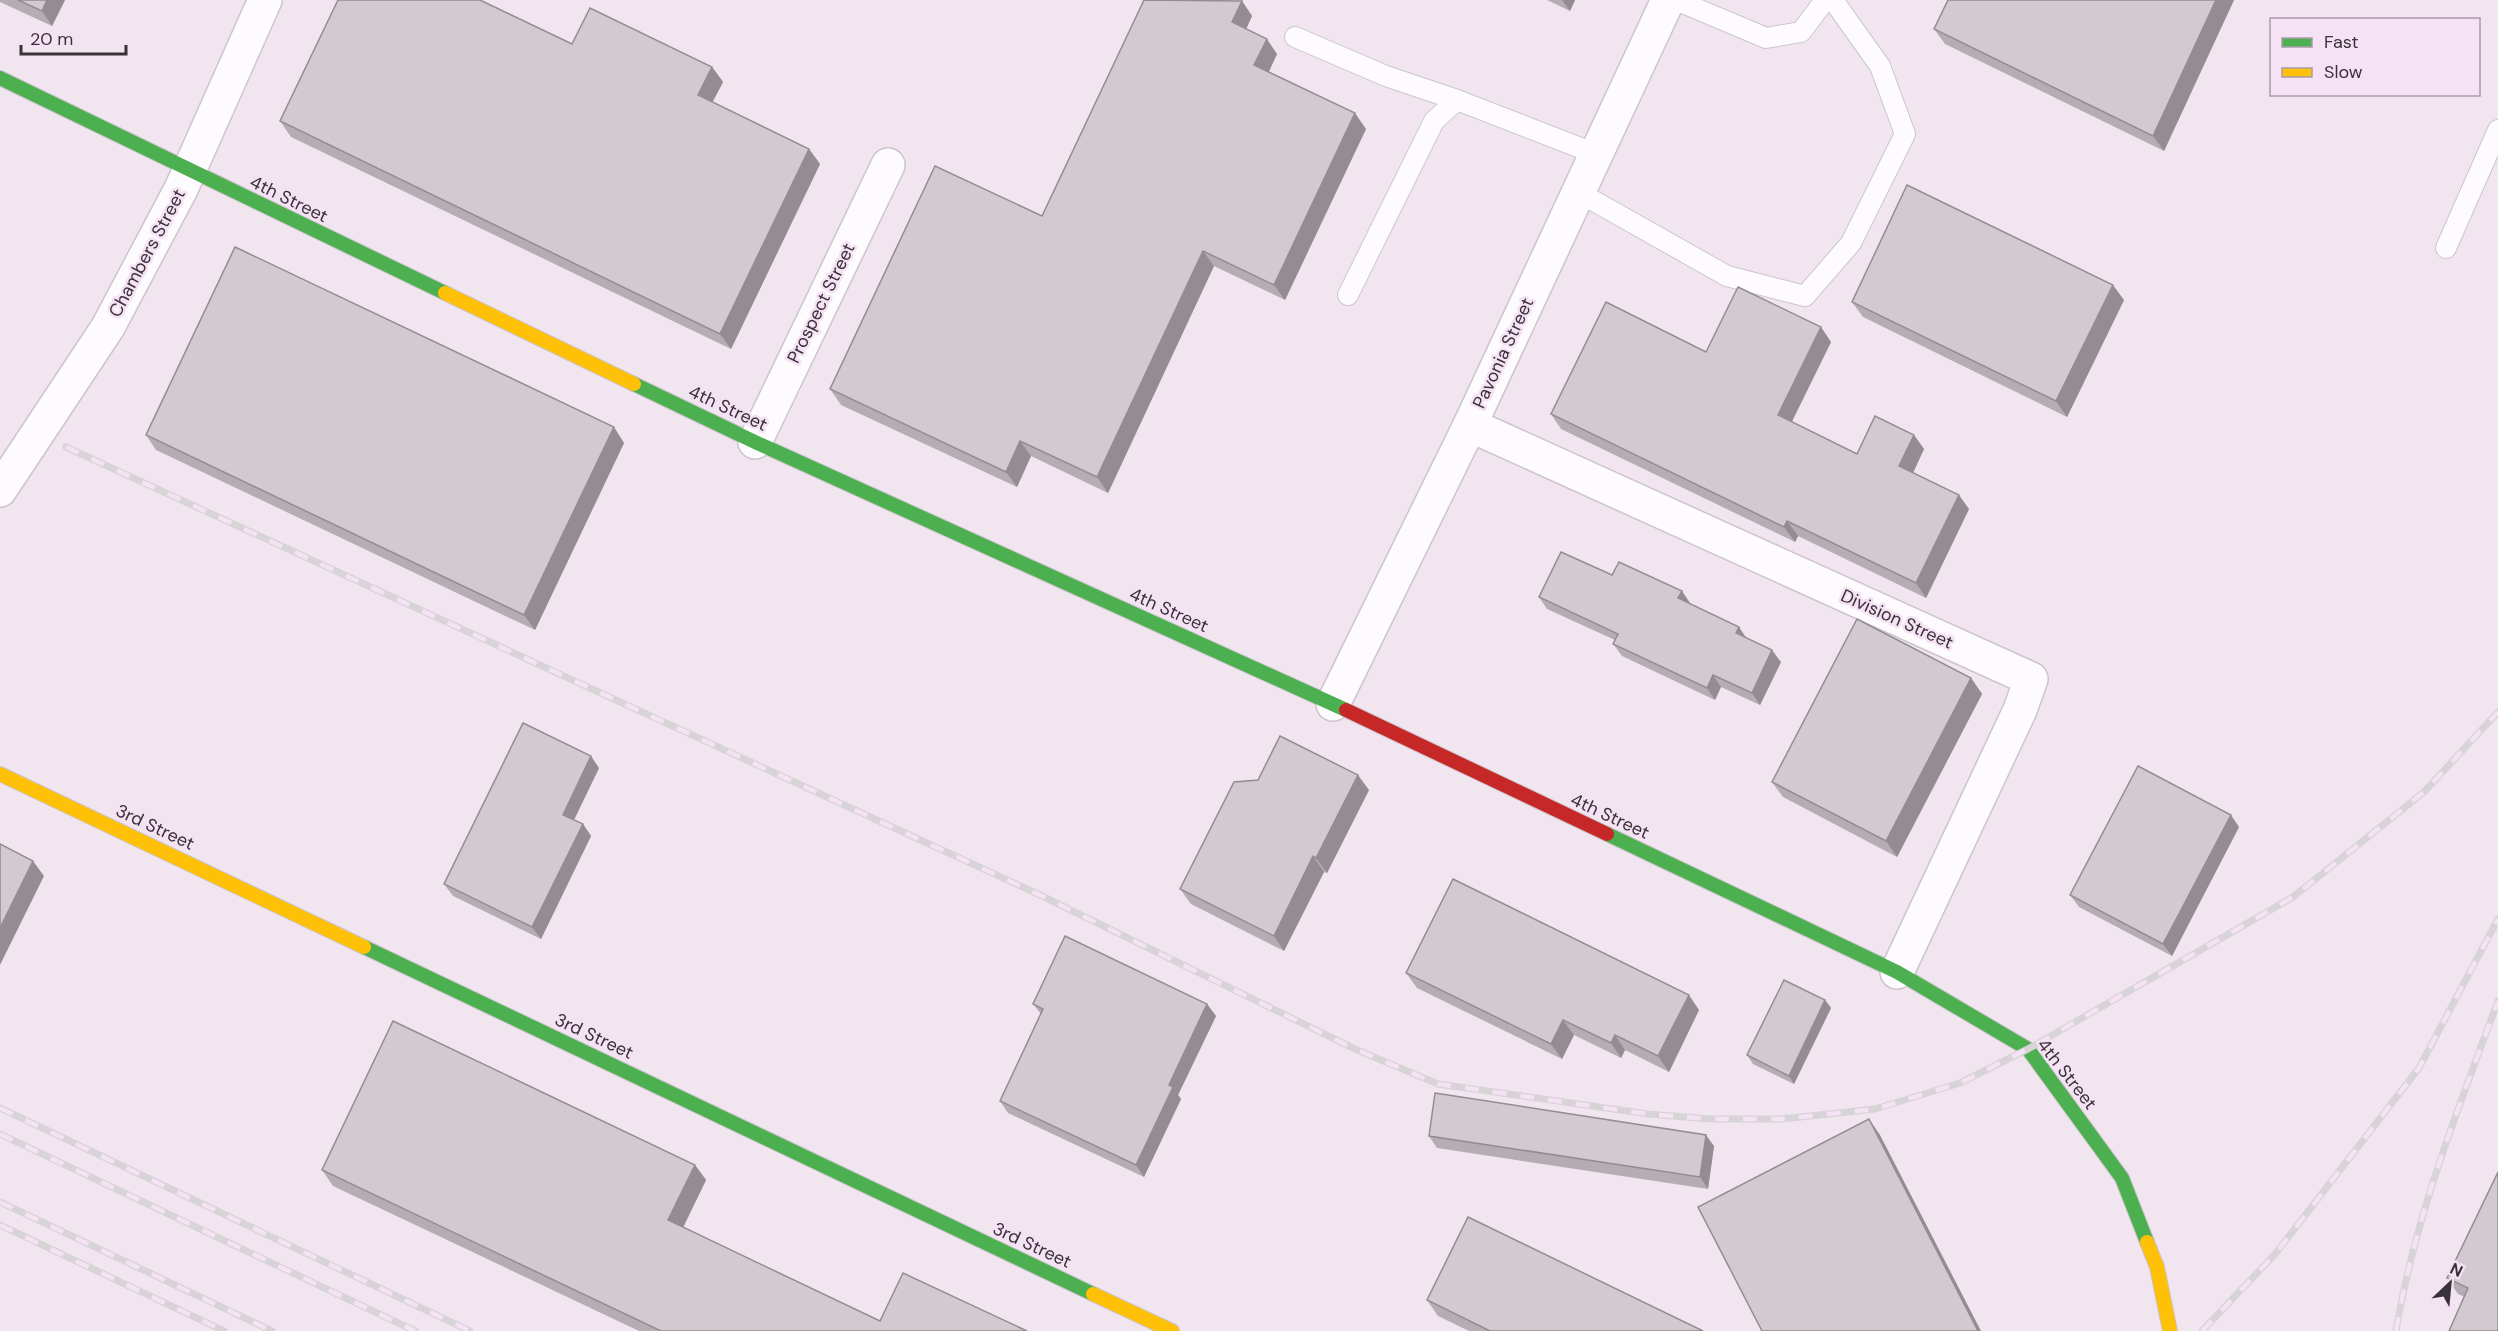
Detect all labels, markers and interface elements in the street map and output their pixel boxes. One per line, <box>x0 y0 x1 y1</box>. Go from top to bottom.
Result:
scale bar <box>21 18 126 56</box>
legend <box>2270 18 2480 96</box>
text: 20 m <box>30 27 73 51</box>
text: Fast <box>2324 30 2359 54</box>
text: Slow <box>2324 60 2363 84</box>
street label: 4th Street <box>246 170 332 228</box>
street label: Chambers Street <box>103 185 191 321</box>
street label: Prospect Street <box>782 239 860 367</box>
street label: Pavonia Street <box>1467 294 1539 412</box>
street label: 4th Street <box>685 379 771 437</box>
street label: 4th Street <box>1126 582 1212 638</box>
street label: Division Street <box>1837 583 1957 655</box>
street label: 4th Street <box>1567 787 1653 845</box>
street label: 3rd Street <box>112 798 198 856</box>
street label: 3rd Street <box>551 1007 637 1065</box>
street label: 4th Street <box>2032 1033 2102 1115</box>
street label: 3rd Street <box>989 1216 1075 1274</box>
north arrow <box>2420 1253 2480 1313</box>
text: N <box>2447 1258 2466 1282</box>

